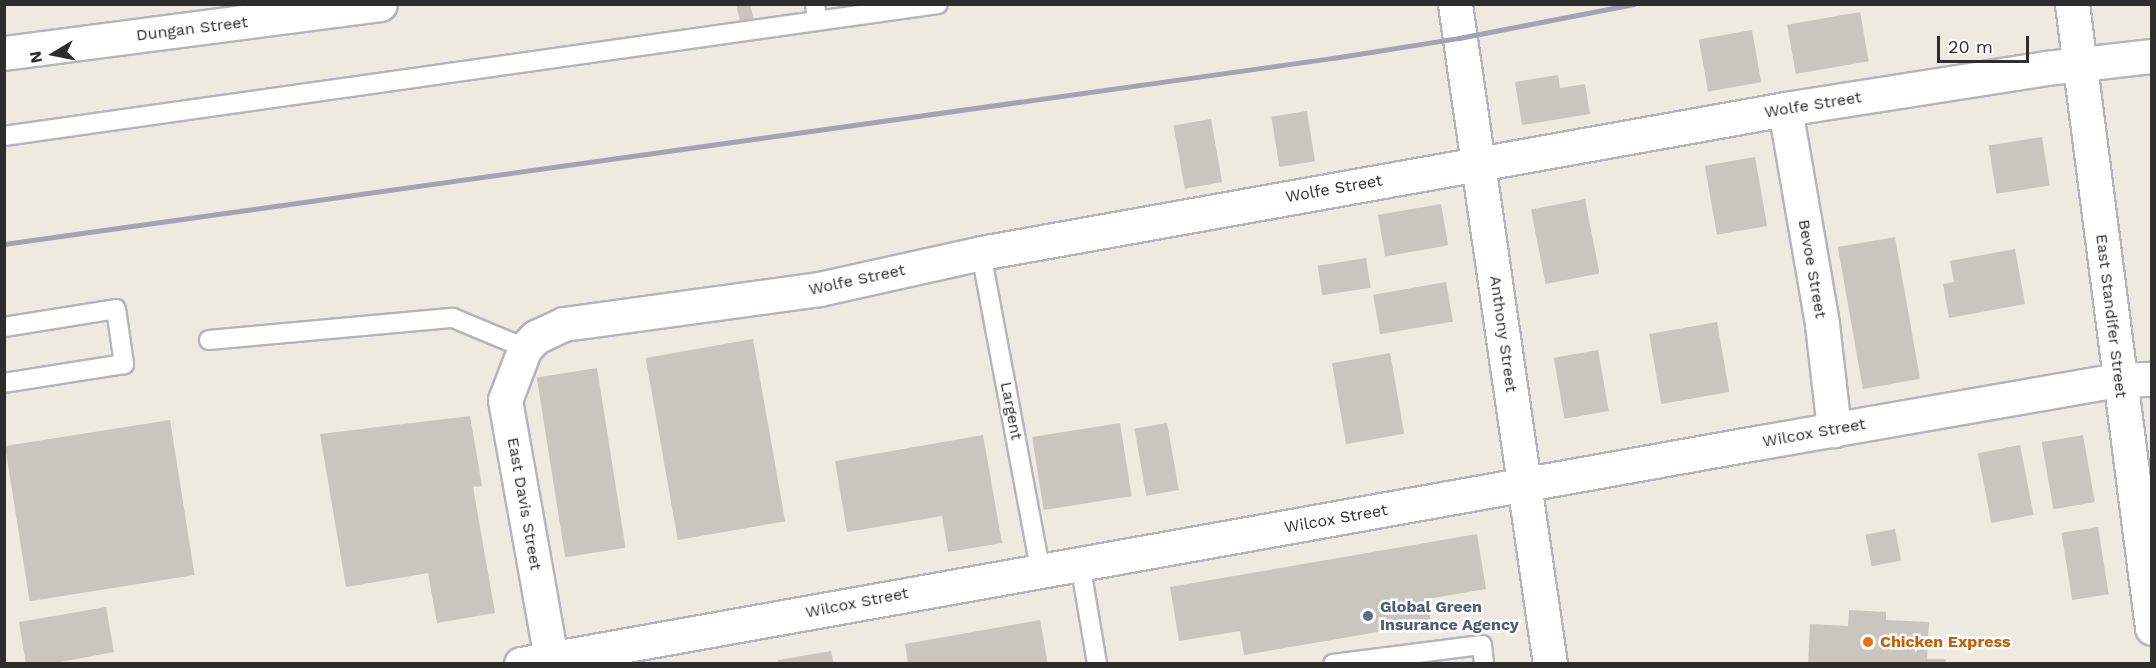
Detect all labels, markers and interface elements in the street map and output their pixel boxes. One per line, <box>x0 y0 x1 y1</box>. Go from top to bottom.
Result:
street label: Dungan Street <box>135 13 249 45</box>
north arrow <box>24 24 84 84</box>
scale bar <box>1940 24 2032 62</box>
text: 20 m <box>1948 36 1993 57</box>
text: N <box>25 50 46 65</box>
street label: Wolfe Street <box>1763 88 1863 122</box>
street label: Wolfe Street <box>1284 171 1384 207</box>
street label: Bevoe Street <box>1794 218 1830 320</box>
street label: East Standifer Street <box>2091 233 2131 399</box>
street label: Wolfe Street <box>807 260 907 300</box>
street label: Anthony Street <box>1485 274 1521 394</box>
street label: Largent <box>996 380 1026 442</box>
street label: Wilcox Street <box>1761 414 1867 452</box>
street label: East Davis Street <box>503 436 545 572</box>
street label: Wilcox Street <box>1283 500 1389 538</box>
street label: Wilcox Street <box>804 584 910 622</box>
place label: Global Green Insurance Agency <box>1380 597 1519 635</box>
marker: Global Green Insurance Agency <box>1361 609 1375 623</box>
place label: Chicken Express <box>1880 632 2010 652</box>
marker: Chicken Express <box>1861 635 1875 649</box>

